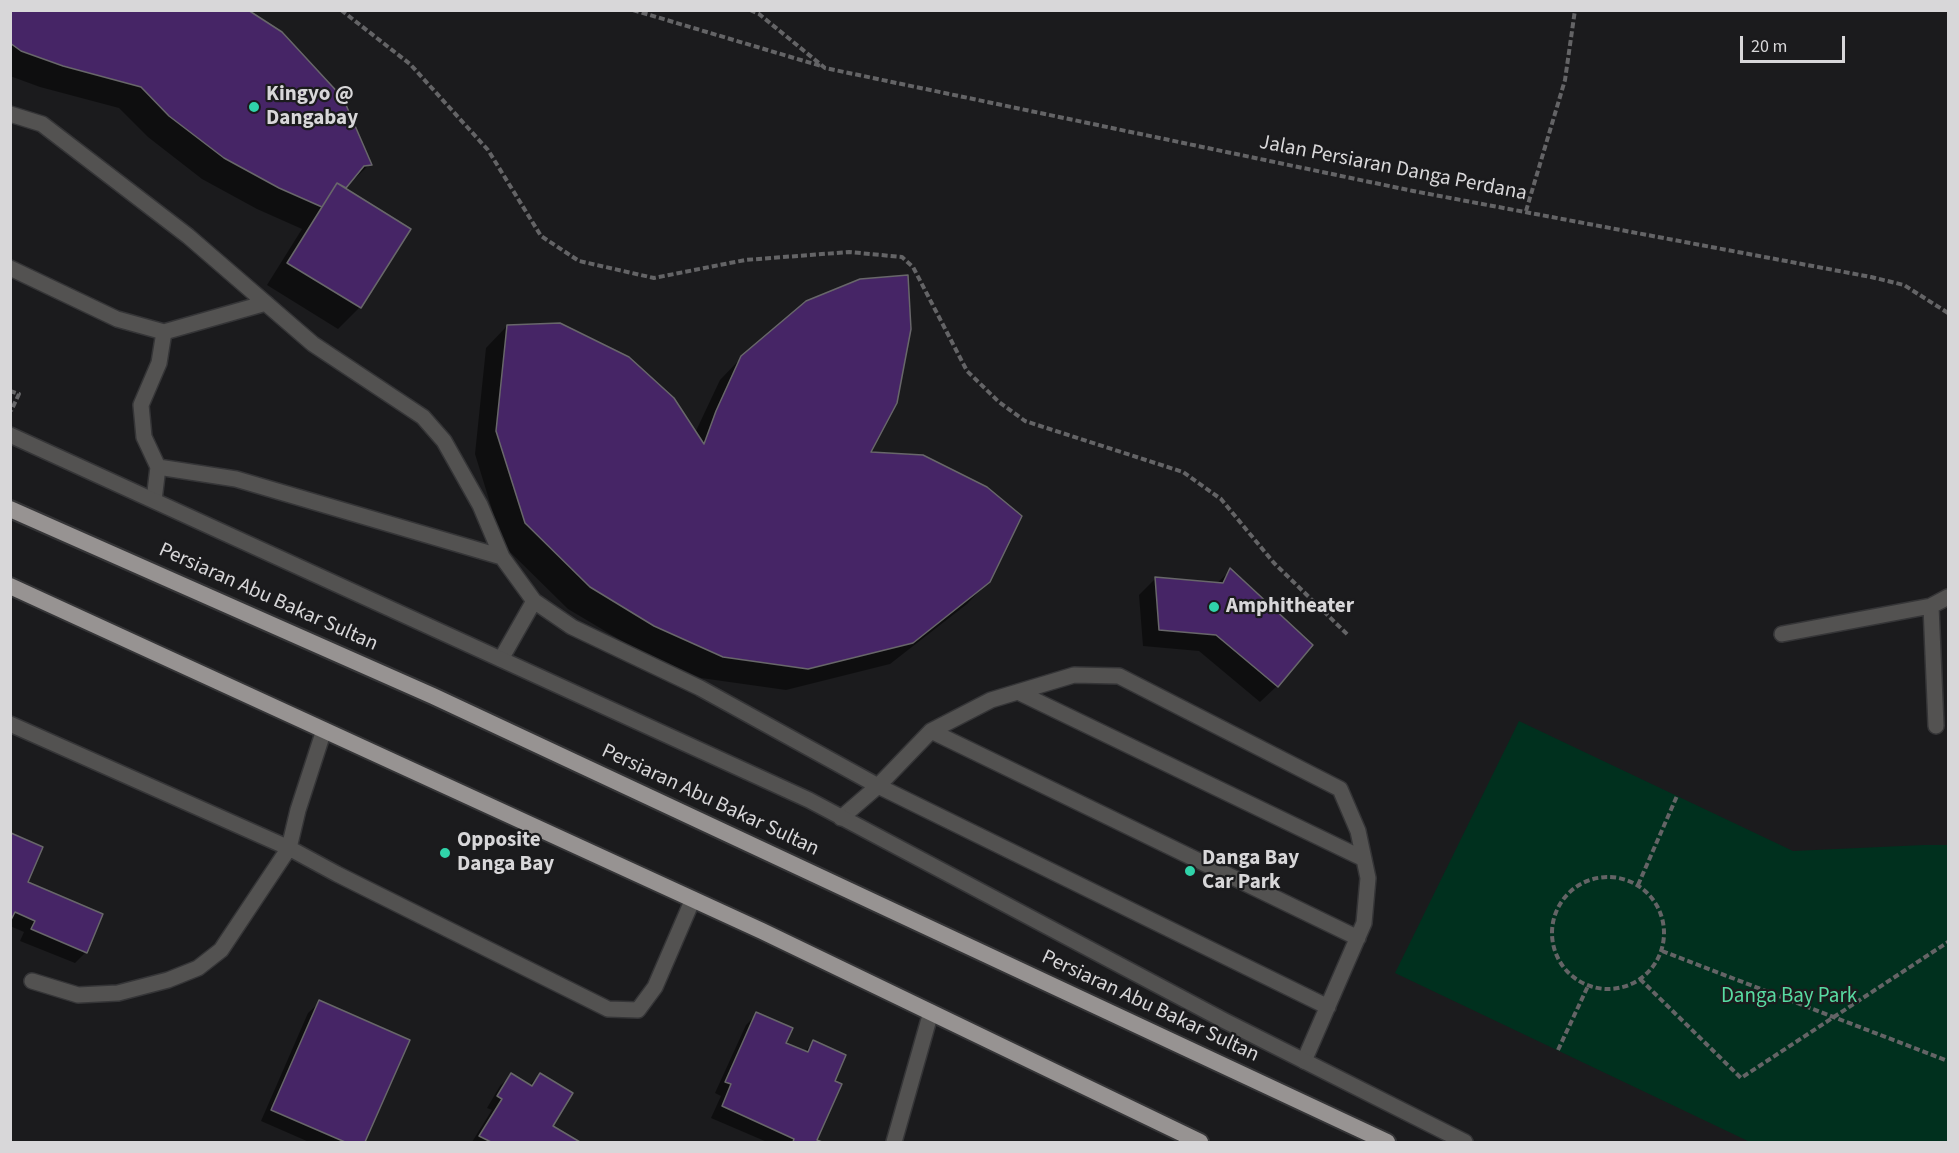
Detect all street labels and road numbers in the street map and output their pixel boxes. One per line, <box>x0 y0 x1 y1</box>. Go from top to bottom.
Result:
street label: Jalan Persiaran Danga Perdana <box>1257 131 1529 207</box>
street label: Persiaran Abu Bakar Sultan <box>155 538 381 658</box>
street label: Persiaran Abu Bakar Sultan <box>597 739 823 863</box>
street label: Persiaran Abu Bakar Sultan <box>1037 945 1263 1069</box>

